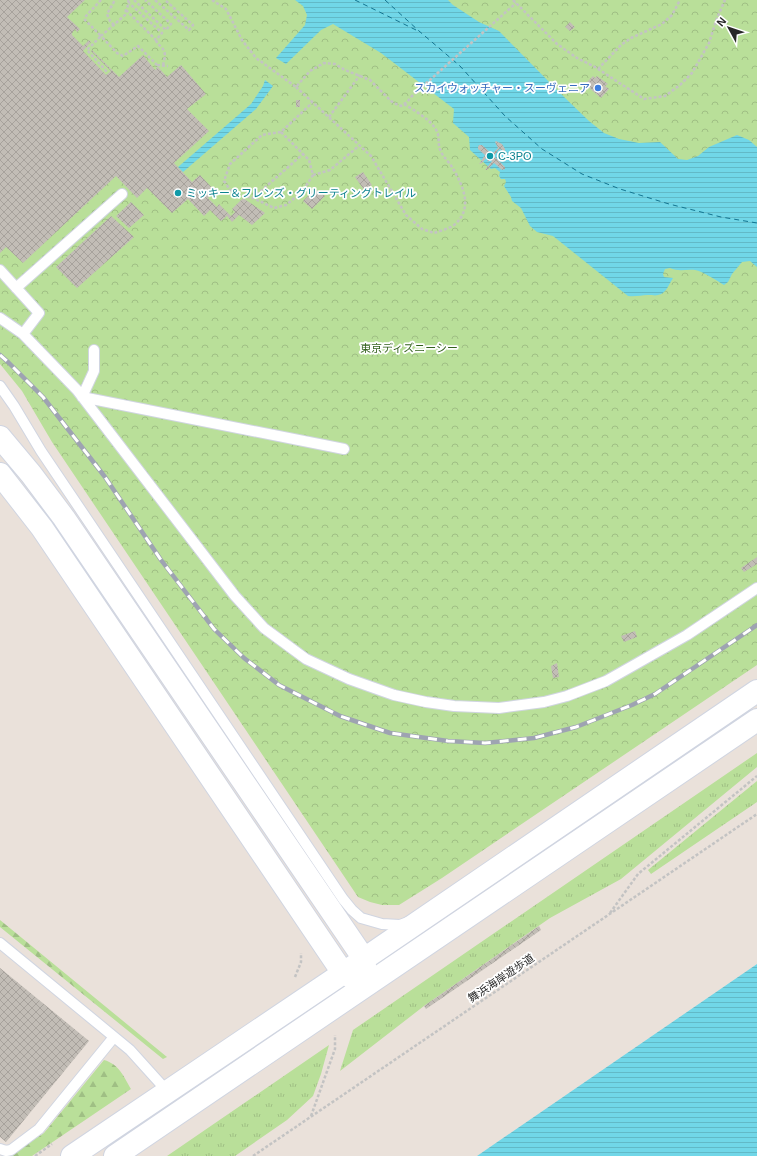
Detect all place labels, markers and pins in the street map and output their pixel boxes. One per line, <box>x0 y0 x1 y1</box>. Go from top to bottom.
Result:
place label: スカイウォッチャー・スーヴェニア <box>414 82 590 94</box>
marker: スカイウォッチャー・スーヴェニア <box>593 83 603 93</box>
place label: C-3PO <box>498 150 532 162</box>
marker: C-3PO <box>485 151 495 161</box>
place label: ミッキー＆フレンズ・グリーティングトレイル <box>186 187 416 199</box>
marker: ミッキー＆フレンズ・グリーティングトレイル <box>173 188 183 198</box>

